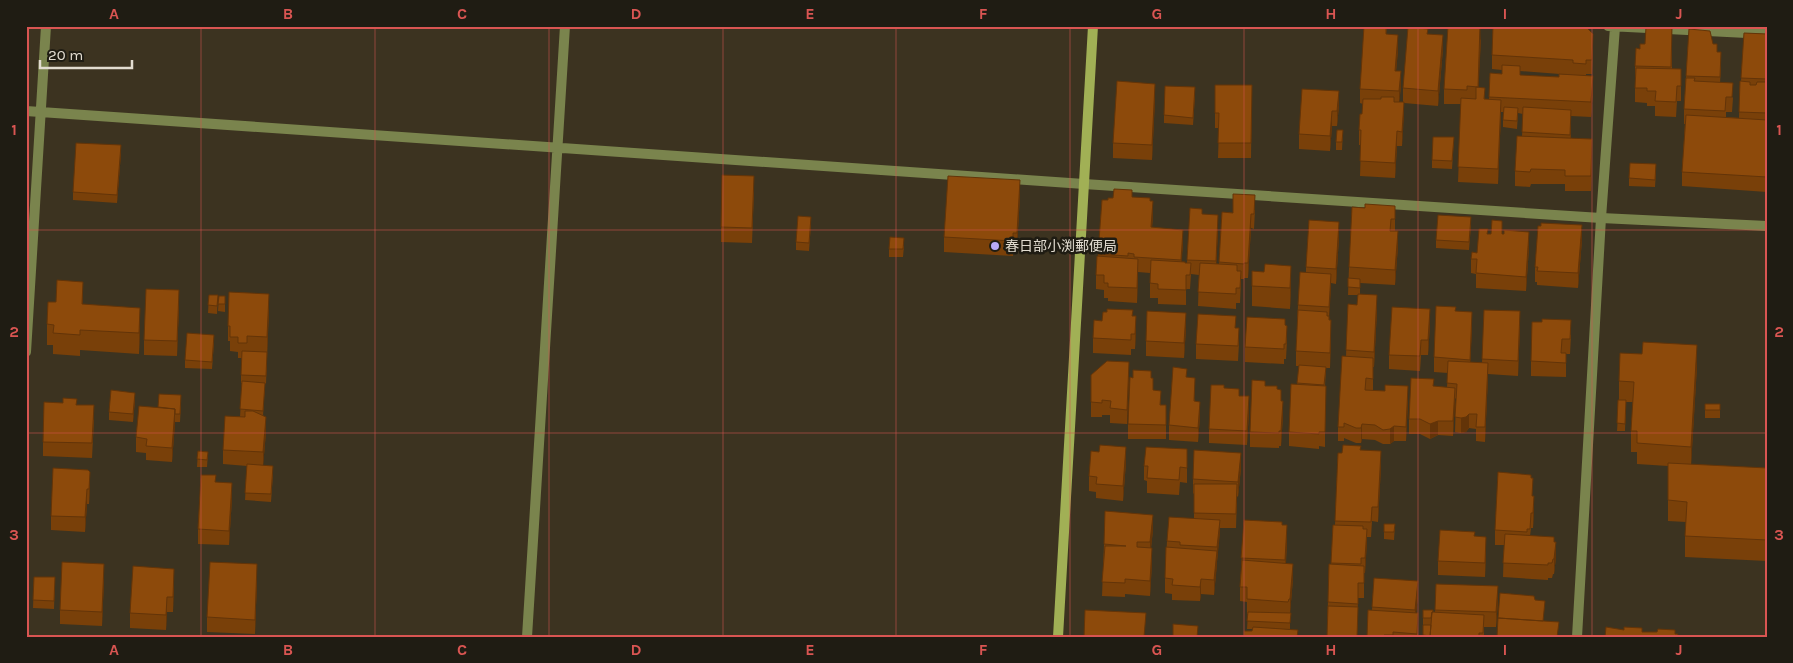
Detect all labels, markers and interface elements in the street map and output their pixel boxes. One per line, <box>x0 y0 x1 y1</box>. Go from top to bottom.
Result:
text: A <box>109 4 119 23</box>
text: B <box>283 4 293 23</box>
text: C <box>457 4 467 23</box>
text: D <box>631 4 642 23</box>
text: E <box>805 4 815 23</box>
text: F <box>979 4 988 23</box>
text: G <box>1152 4 1162 23</box>
text: H <box>1325 4 1337 23</box>
text: I <box>1503 4 1507 23</box>
text: J <box>1675 4 1683 23</box>
scale bar <box>40 38 132 70</box>
text: 20 m <box>48 46 83 64</box>
text: 1 <box>11 120 17 139</box>
text: 1 <box>1776 120 1782 139</box>
place label: 春日部小渕郵便局 <box>1005 238 1117 255</box>
marker: 春日部小渕郵便局 <box>989 240 1001 252</box>
text: 2 <box>9 322 19 341</box>
text: 2 <box>1774 322 1784 341</box>
text: 3 <box>9 525 19 544</box>
text: 3 <box>1774 525 1784 544</box>
text: A <box>109 640 119 659</box>
text: B <box>283 640 293 659</box>
text: C <box>457 640 467 659</box>
text: D <box>631 640 642 659</box>
text: E <box>805 640 815 659</box>
text: F <box>979 640 988 659</box>
text: G <box>1152 640 1162 659</box>
text: H <box>1325 640 1337 659</box>
text: I <box>1503 640 1507 659</box>
text: J <box>1675 640 1683 659</box>

